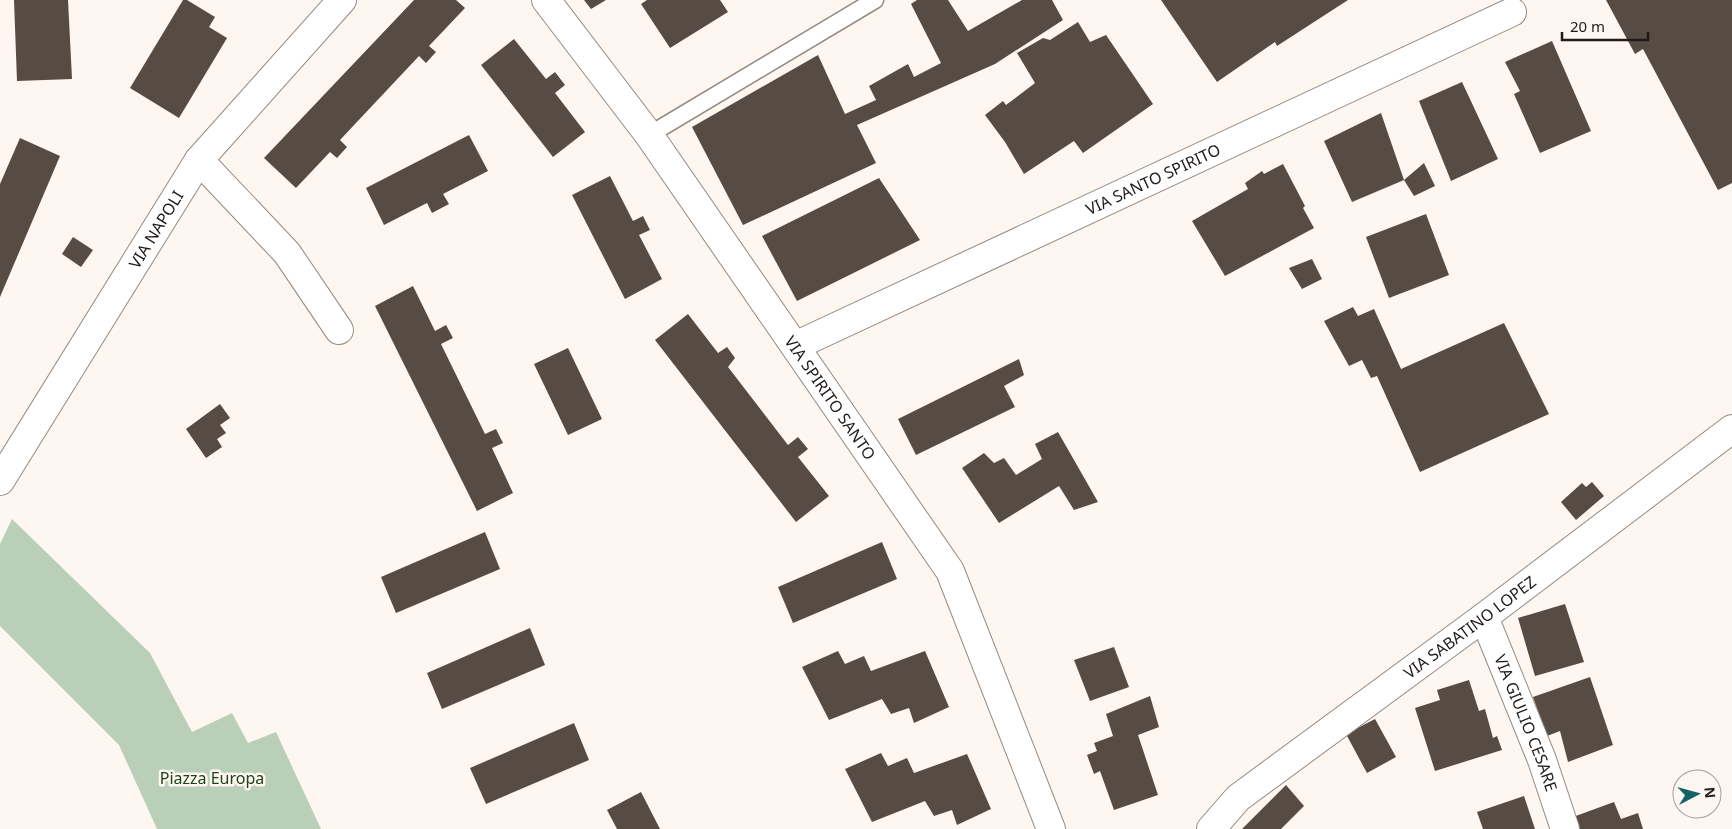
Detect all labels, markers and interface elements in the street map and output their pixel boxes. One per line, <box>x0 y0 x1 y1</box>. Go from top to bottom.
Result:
scale bar <box>1562 10 1648 42</box>
text: 20 m <box>1570 16 1605 36</box>
street label: VIA SANTO SPIRITO <box>1082 138 1224 220</box>
street label: VIA NAPOLI <box>123 186 188 273</box>
street label: VIA SPIRITO SANTO <box>780 331 881 464</box>
street label: VIA SABATINO LOPEZ <box>1399 571 1540 684</box>
street label: VIA GIULIO CESARE <box>1489 651 1563 794</box>
park label: Piazza Europa <box>160 767 264 789</box>
north arrow <box>1672 769 1722 819</box>
text: N <box>1700 786 1720 799</box>

